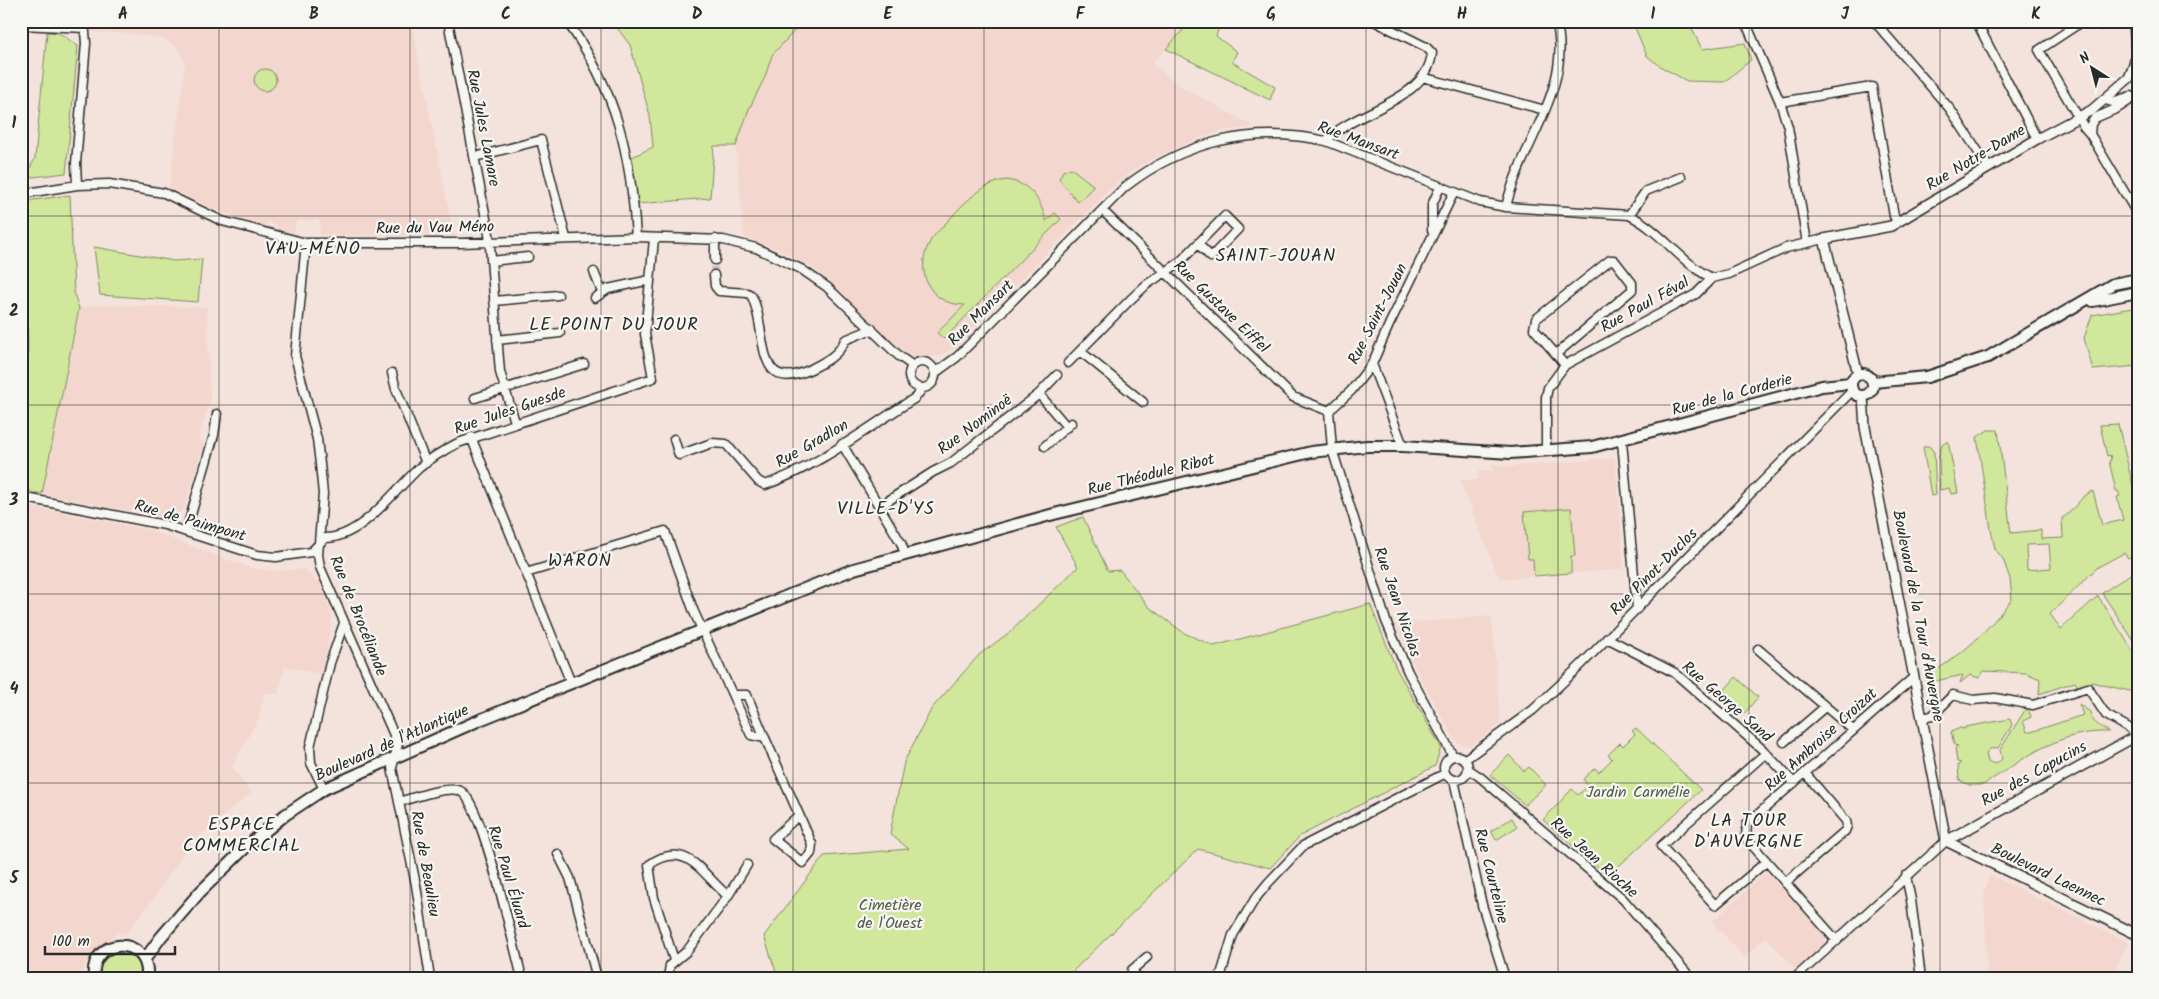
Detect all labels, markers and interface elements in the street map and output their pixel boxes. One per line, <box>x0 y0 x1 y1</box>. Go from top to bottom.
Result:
text: A <box>118 2 128 27</box>
text: B <box>309 2 319 27</box>
text: C <box>501 2 511 27</box>
text: D <box>692 2 703 27</box>
text: E <box>884 2 894 27</box>
text: F <box>1076 2 1086 27</box>
text: G <box>1266 2 1276 27</box>
text: H <box>1457 2 1467 27</box>
text: I <box>1651 2 1656 27</box>
text: J <box>1841 2 1850 27</box>
text: K <box>2031 2 2041 27</box>
north arrow <box>2066 42 2116 92</box>
text: N <box>2075 47 2095 70</box>
street label: Rue Jules Lamare <box>459 67 507 189</box>
text: 1 <box>12 111 17 136</box>
street label: Rue Mansart <box>1314 115 1403 168</box>
street label: Rue Notre-Dame <box>1921 118 2031 198</box>
street label: Rue du Vau Méno <box>376 214 494 242</box>
district label: VAU-MÉNO <box>265 235 361 264</box>
district label: SAINT-JOUAN <box>1216 242 1336 271</box>
street label: Rue Gustave Eiffel <box>1167 254 1275 360</box>
street label: Rue Saint-Jouan <box>1342 259 1414 369</box>
street label: Rue Paul Féval <box>1596 270 1694 340</box>
street label: Rue Mansart <box>942 273 1021 352</box>
text: 2 <box>9 299 19 324</box>
district label: LE POINT DU JOUR <box>529 311 699 340</box>
street label: Rue de la Corderie <box>1669 367 1795 423</box>
street label: Rue Jules Guesde <box>451 380 569 442</box>
street label: Rue Nominoë <box>932 389 1018 461</box>
street label: Rue Gradlon <box>771 413 853 475</box>
street label: Rue Théodule Ribot <box>1085 447 1218 503</box>
text: 3 <box>9 488 19 513</box>
street label: Rue de Paimpont <box>131 493 249 549</box>
district label: VILLE-D'YS <box>837 495 935 524</box>
street label: Boulevard de la Tour d'Auvergne <box>1885 508 1951 724</box>
street label: Rue Pinot-Duclos <box>1604 522 1704 622</box>
street label: Rue Jean Nicolas <box>1366 544 1428 661</box>
district label: WARON <box>548 547 612 576</box>
street label: Rue de Brocéliande <box>322 552 394 680</box>
street label: Rue George Sand <box>1676 655 1779 749</box>
text: 4 <box>10 677 19 702</box>
street label: Rue Ambroise Croizat <box>1759 682 1884 798</box>
street label: Boulevard de l'Atlantique <box>311 698 473 788</box>
street label: Rue des Capucins <box>1976 734 2092 813</box>
park label: Jardin Carmélie <box>1586 780 1690 805</box>
district label: LA TOUR D'AUVERGNE <box>1694 807 1804 857</box>
street label: Rue de Beaulieu <box>403 809 447 919</box>
district label: ESPACE COMMERCIAL <box>183 811 301 861</box>
street label: Rue Jean Rioche <box>1544 812 1644 904</box>
street label: Rue Paul Éluard <box>480 822 536 933</box>
street label: Rue Courteline <box>1467 826 1515 926</box>
street label: Boulevard Laennec <box>1986 836 2110 914</box>
text: 5 <box>9 866 20 891</box>
park label: Cimetière de l'Ouest <box>857 893 924 936</box>
scale bar <box>45 924 175 956</box>
text: 100 m <box>52 930 90 954</box>

